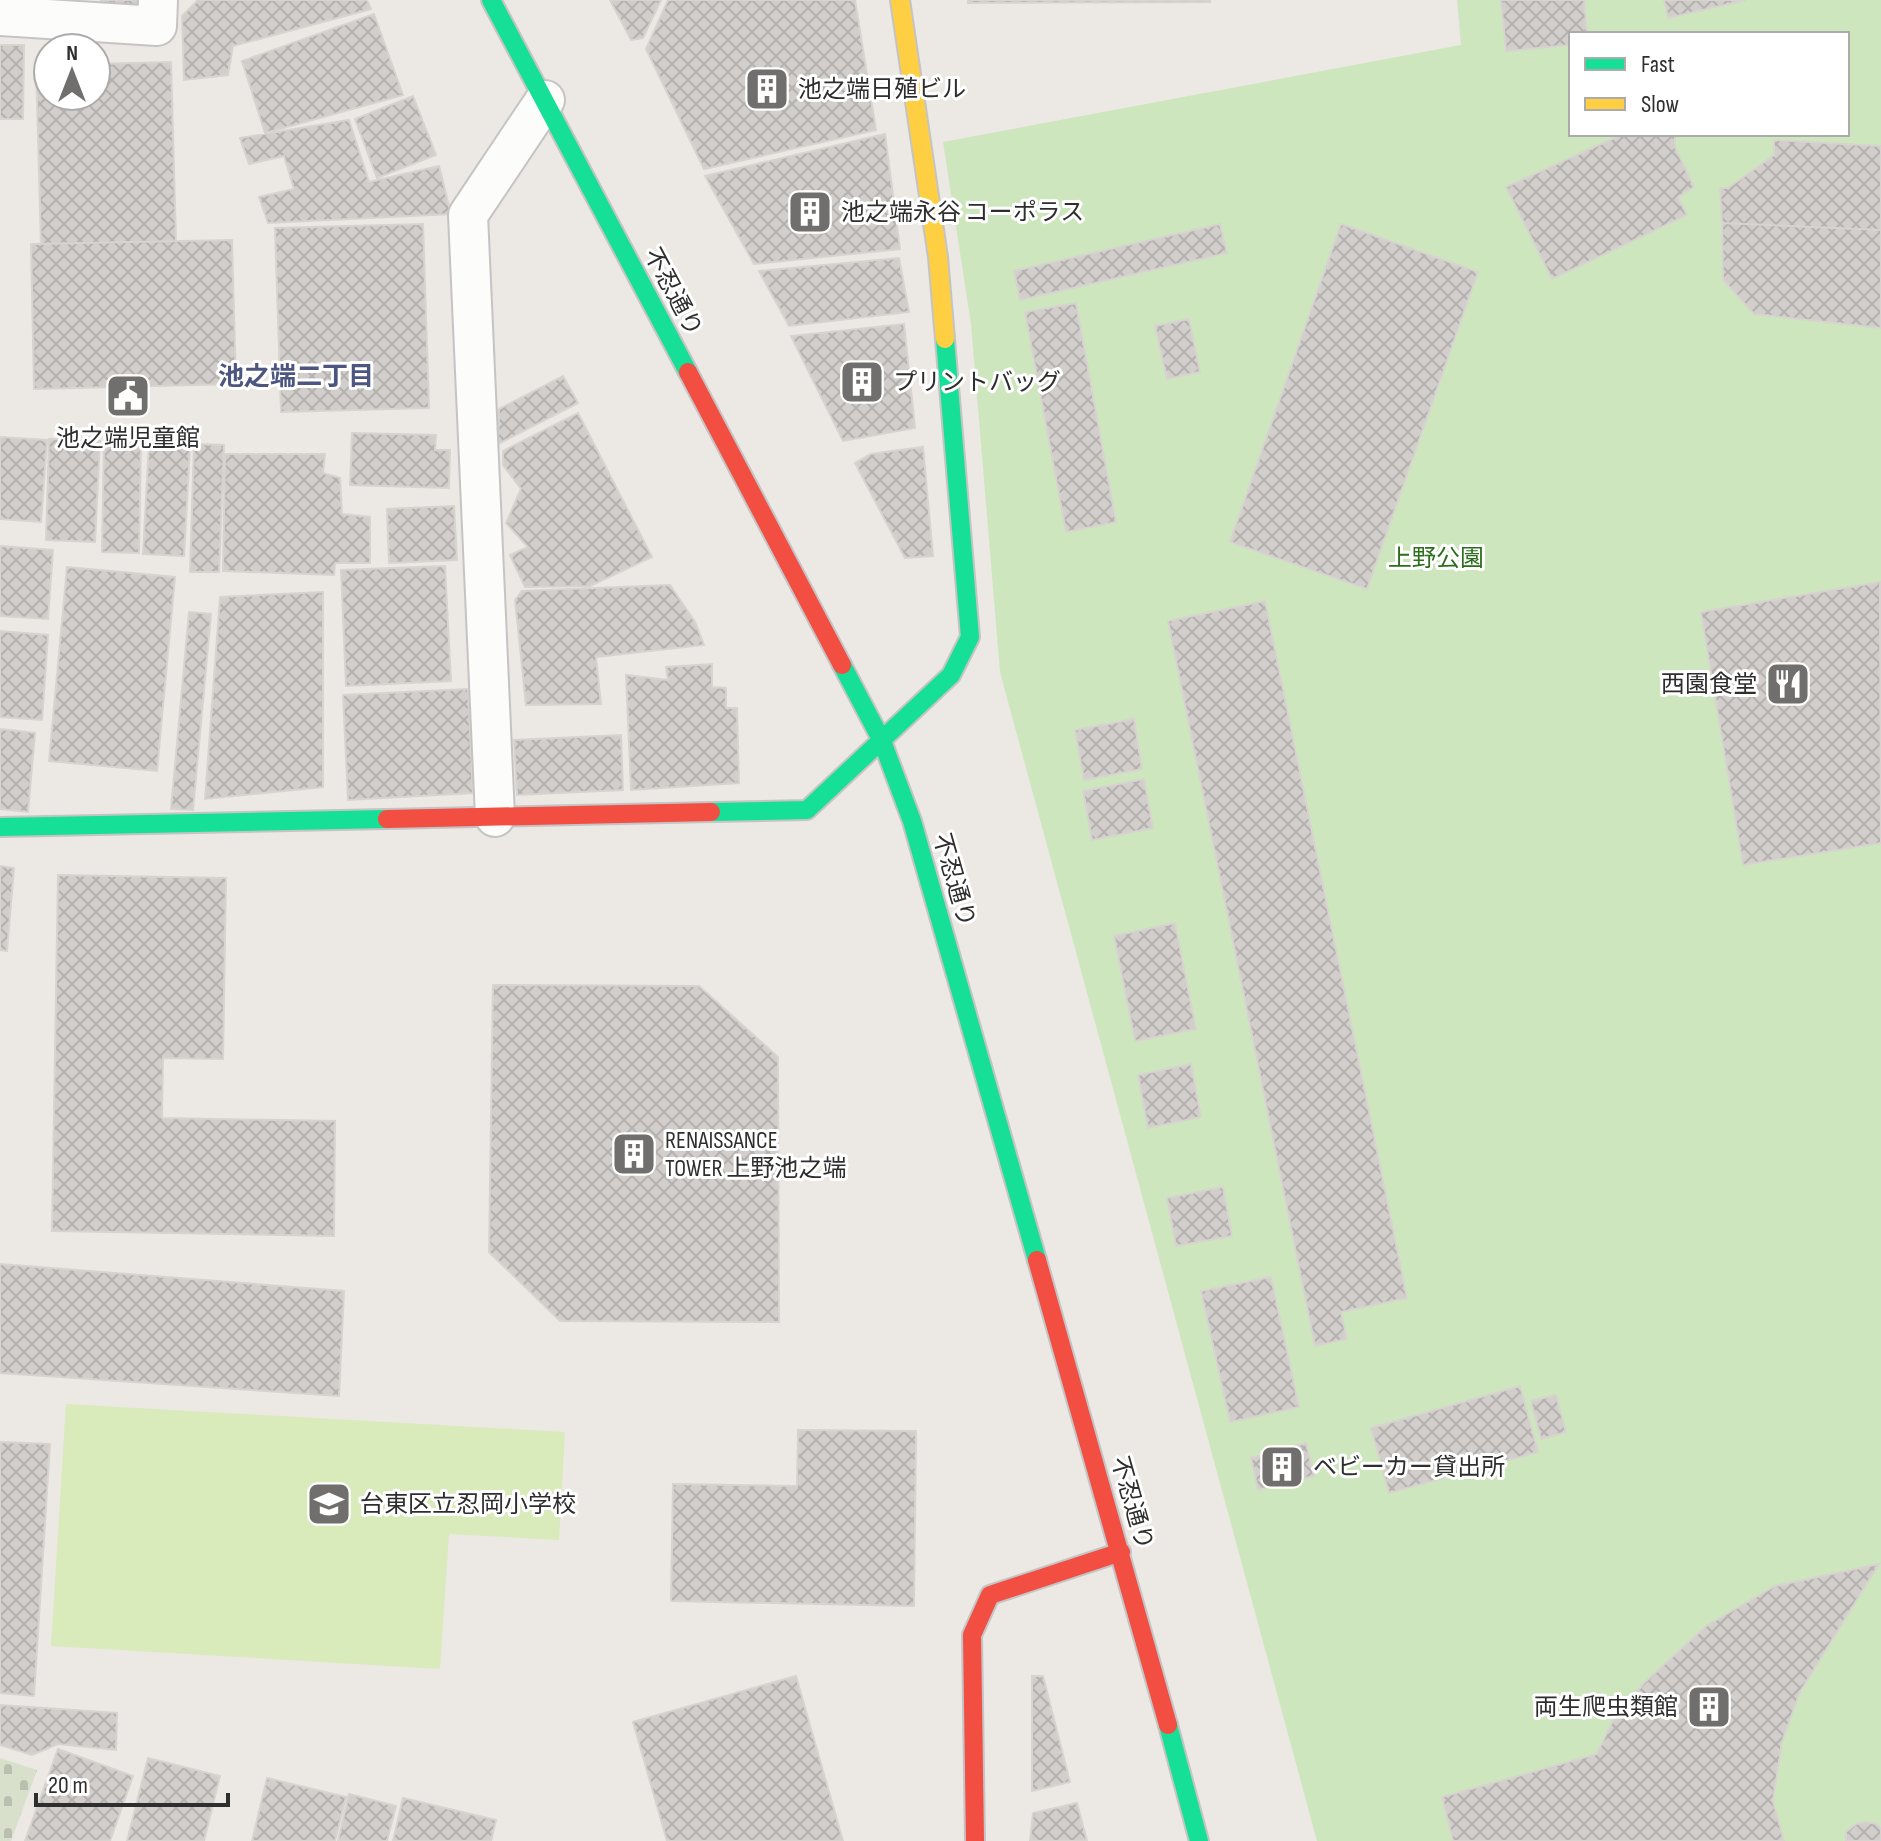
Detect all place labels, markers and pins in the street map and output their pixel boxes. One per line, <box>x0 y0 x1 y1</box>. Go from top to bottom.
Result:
building icon: 池之端日殖ビル <box>743 65 791 113</box>
place label: 池之端日殖ビル <box>798 75 966 104</box>
building icon: 池之端永谷 コーポラス <box>786 188 834 236</box>
place label: 池之端永谷 コーポラス <box>841 198 1084 227</box>
building icon: プリントバッグ <box>838 358 886 406</box>
place label: プリントバッグ <box>893 368 1061 397</box>
public building icon: 池之端児童館 <box>104 372 152 420</box>
place label: 池之端児童館 <box>56 424 200 453</box>
restaurant icon: 西園食堂 <box>1764 660 1812 708</box>
place label: 西園食堂 <box>1661 670 1757 699</box>
place label: RENAISSANCE TOWER 上野池之端 <box>665 1126 846 1183</box>
building icon: RENAISSANCE TOWER 上野池之端 <box>610 1130 658 1178</box>
building icon: ベビーカー貸出所 <box>1258 1443 1306 1491</box>
place label: ベビーカー貸出所 <box>1313 1453 1505 1482</box>
school or university icon: 台東区立忍岡小学校 <box>305 1480 353 1528</box>
place label: 台東区立忍岡小学校 <box>360 1490 576 1519</box>
building icon: 両生爬虫類館 <box>1685 1683 1733 1731</box>
place label: 両生爬虫類館 <box>1534 1693 1678 1722</box>

